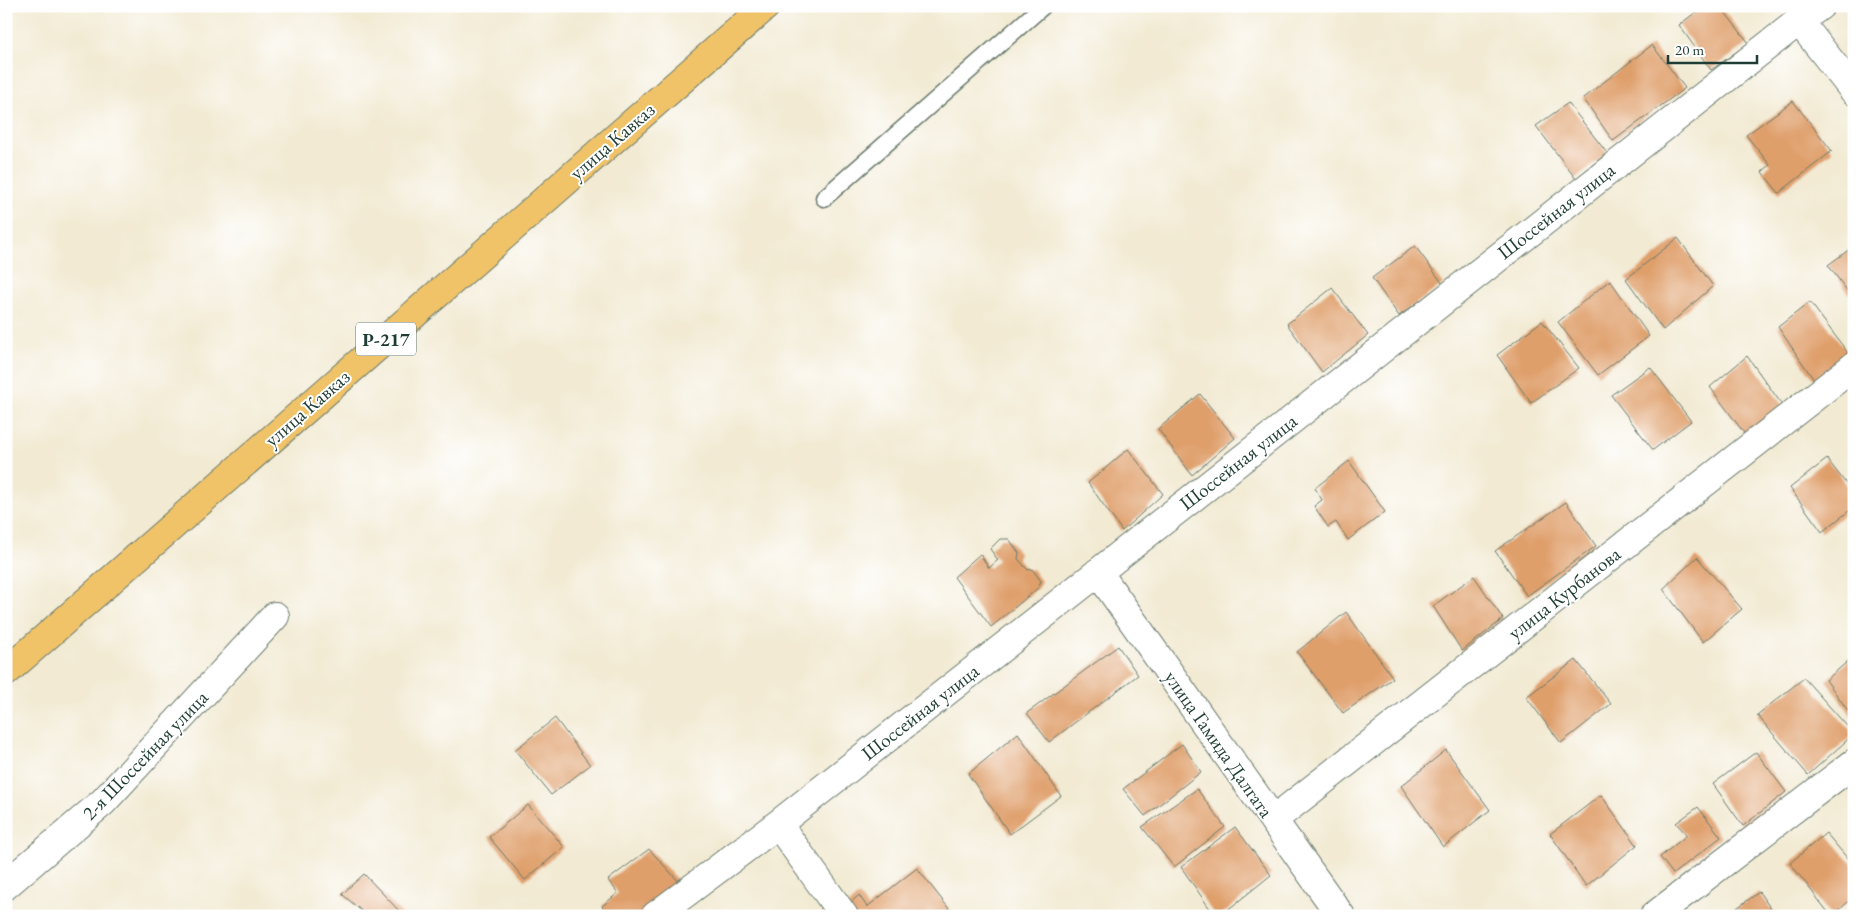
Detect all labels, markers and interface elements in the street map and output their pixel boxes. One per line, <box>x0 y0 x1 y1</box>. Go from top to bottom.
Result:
scale bar <box>1668 32 1756 64</box>
text: 20 m <box>1675 40 1704 59</box>
street label: улица Кавказ <box>564 96 660 185</box>
street label: Шоссейная улица <box>1492 157 1620 265</box>
road number: Р-217 <box>356 322 416 356</box>
street label: улица Кавказ <box>259 363 355 452</box>
street label: Шоссейная улица <box>1174 408 1302 516</box>
street label: улица Курбанова <box>1502 541 1626 645</box>
street label: Шоссейная улица <box>856 658 984 766</box>
street label: улица Гамида Далгата <box>1158 665 1280 823</box>
street label: 2-я Шоссейная улица <box>76 685 214 825</box>

